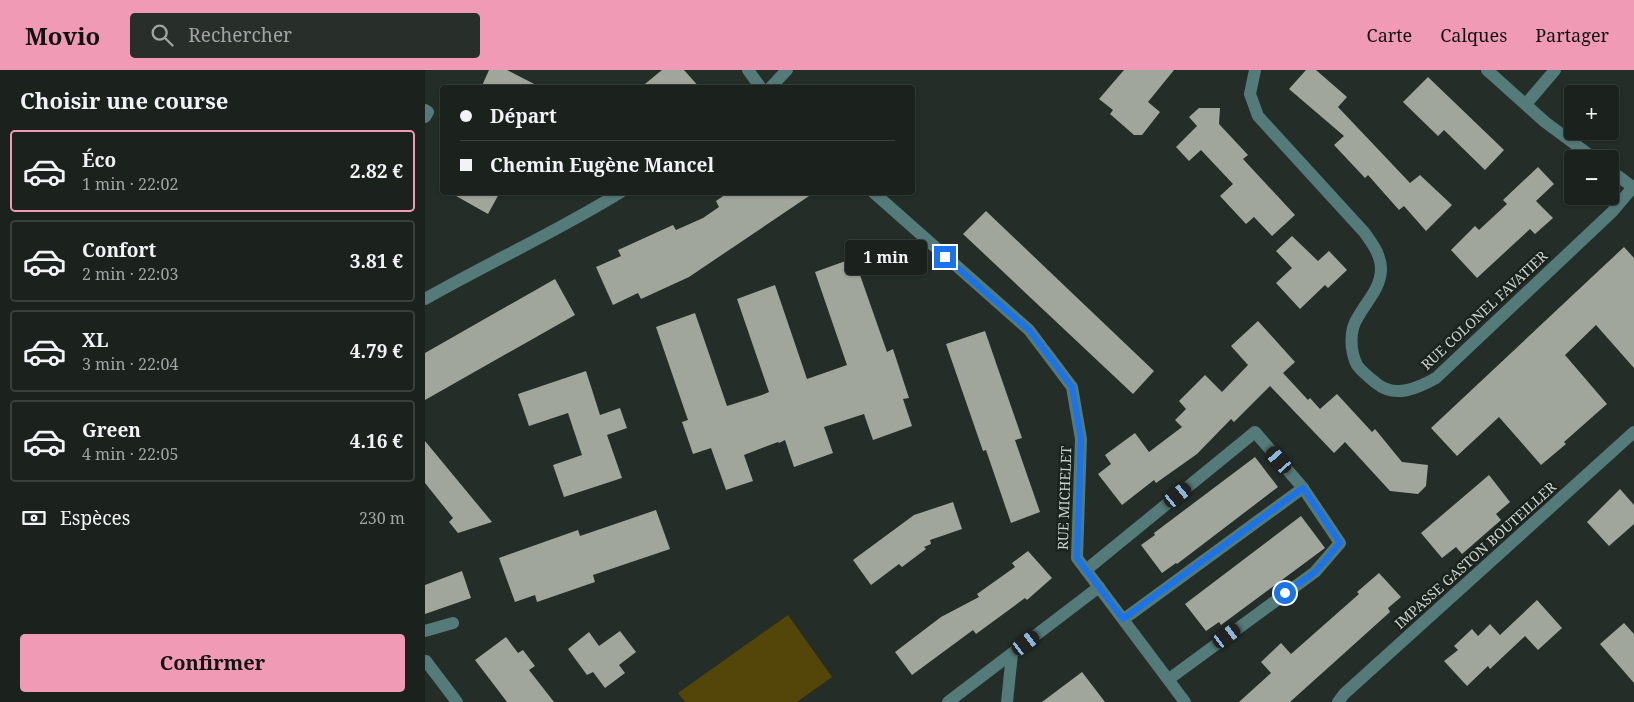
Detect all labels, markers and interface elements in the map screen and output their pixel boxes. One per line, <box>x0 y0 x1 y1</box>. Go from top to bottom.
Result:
search box <box>130 13 480 58</box>
text: Movio <box>25 19 100 52</box>
icon: search <box>148 21 176 49</box>
text: Rechercher <box>188 22 292 48</box>
text: Carte <box>1367 23 1412 47</box>
text: Calques <box>1440 23 1507 47</box>
text: Partager <box>1535 23 1609 47</box>
text: Choisir une course <box>20 85 228 115</box>
map controls <box>1564 85 1619 205</box>
button: + <box>1564 85 1619 140</box>
text: Départ <box>490 103 557 129</box>
text: Éco <box>82 147 116 173</box>
icon: car <box>22 149 67 194</box>
button: − <box>1564 150 1619 205</box>
text: Chemin Eugène Mancel <box>490 152 714 178</box>
text: 2.82 € <box>350 158 403 184</box>
text: 1 min · 22:02 <box>82 173 178 195</box>
text: Confort <box>82 237 156 263</box>
icon: car <box>22 239 67 284</box>
callout: 1 min <box>845 240 927 274</box>
text: 1 min <box>863 246 909 268</box>
route end <box>934 246 956 268</box>
street label: RUE COLONEL FAVATIER <box>1417 246 1552 374</box>
text: 3.81 € <box>350 248 403 274</box>
text: 2 min · 22:03 <box>82 263 178 285</box>
text: XL <box>82 327 108 353</box>
icon: car <box>22 329 67 374</box>
text: 4.79 € <box>350 338 403 364</box>
text: 3 min · 22:04 <box>82 353 178 375</box>
text: Green <box>82 417 141 443</box>
icon: car <box>22 419 67 464</box>
text: 4.16 € <box>350 428 403 454</box>
text: 4 min · 22:05 <box>82 443 178 465</box>
car <box>1263 444 1294 476</box>
street label: RUE MICHELET <box>1053 445 1075 550</box>
street label: IMPASSE GASTON BOUTEILLER <box>1390 477 1560 633</box>
car <box>1161 480 1194 510</box>
icon: cash <box>20 504 48 532</box>
text: Espèces <box>60 505 130 531</box>
text: 230 m <box>359 507 405 529</box>
route start <box>1274 582 1296 604</box>
car <box>1210 621 1243 651</box>
car <box>1009 628 1042 658</box>
button: Confirmer <box>20 634 405 692</box>

